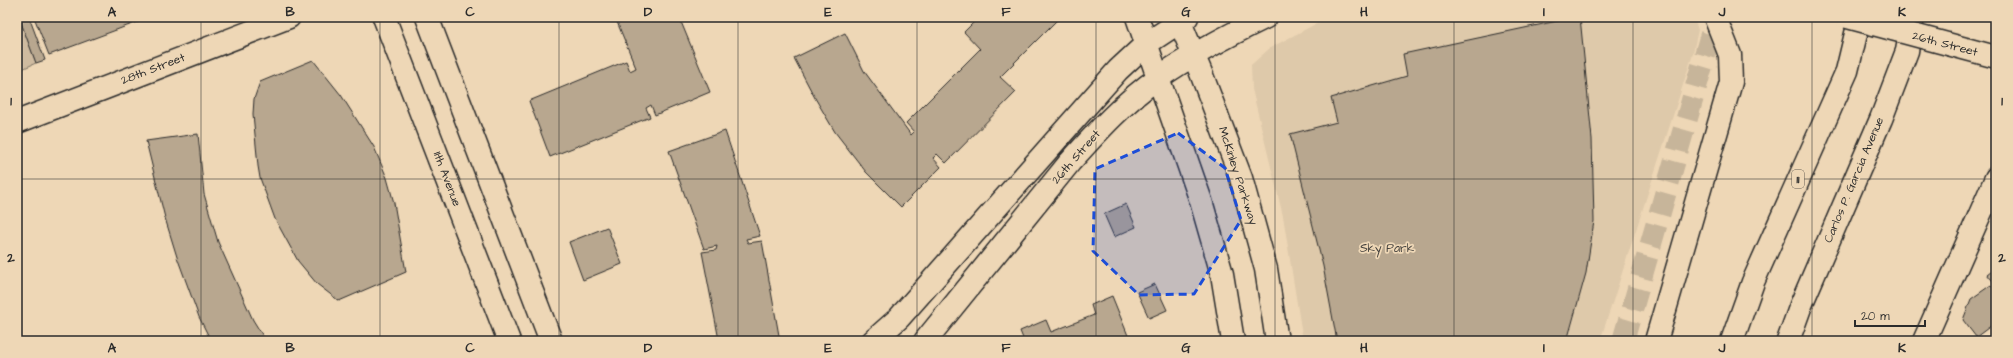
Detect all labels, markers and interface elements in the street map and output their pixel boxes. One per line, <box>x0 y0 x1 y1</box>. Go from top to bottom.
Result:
text: A <box>108 3 117 21</box>
text: B <box>285 3 295 21</box>
text: C <box>465 3 475 21</box>
text: D <box>644 3 653 21</box>
text: E <box>824 3 832 21</box>
text: F <box>1001 3 1011 21</box>
text: G <box>1181 3 1191 21</box>
text: H <box>1360 3 1368 21</box>
text: I <box>1543 3 1545 21</box>
text: J <box>1718 3 1726 21</box>
text: K <box>1898 3 1906 21</box>
street label: 26th Street <box>1910 27 1980 61</box>
street label: 28th Street <box>119 49 188 89</box>
text: 1 <box>10 92 12 110</box>
text: 1 <box>2001 92 2003 110</box>
street label: Carlos P. Garcia Avenue <box>1820 114 1888 246</box>
street label: McKinley Parkway <box>1213 125 1262 228</box>
street label: 26th Street <box>1048 126 1104 188</box>
street label: 11th Avenue <box>429 149 465 209</box>
road number: 11 <box>1792 170 1804 188</box>
park label: Sky Park <box>1360 240 1415 258</box>
text: 2 <box>6 249 15 267</box>
text: 2 <box>1997 249 2006 267</box>
scale bar <box>1855 302 1925 328</box>
text: 20 m <box>1861 308 1890 325</box>
text: A <box>108 339 117 357</box>
text: B <box>285 339 295 357</box>
text: C <box>465 339 475 357</box>
text: D <box>644 339 653 357</box>
text: E <box>824 339 832 357</box>
text: F <box>1001 339 1011 357</box>
text: G <box>1181 339 1191 357</box>
text: H <box>1360 339 1368 357</box>
text: I <box>1543 339 1545 357</box>
text: J <box>1718 339 1726 357</box>
text: K <box>1898 339 1906 357</box>

